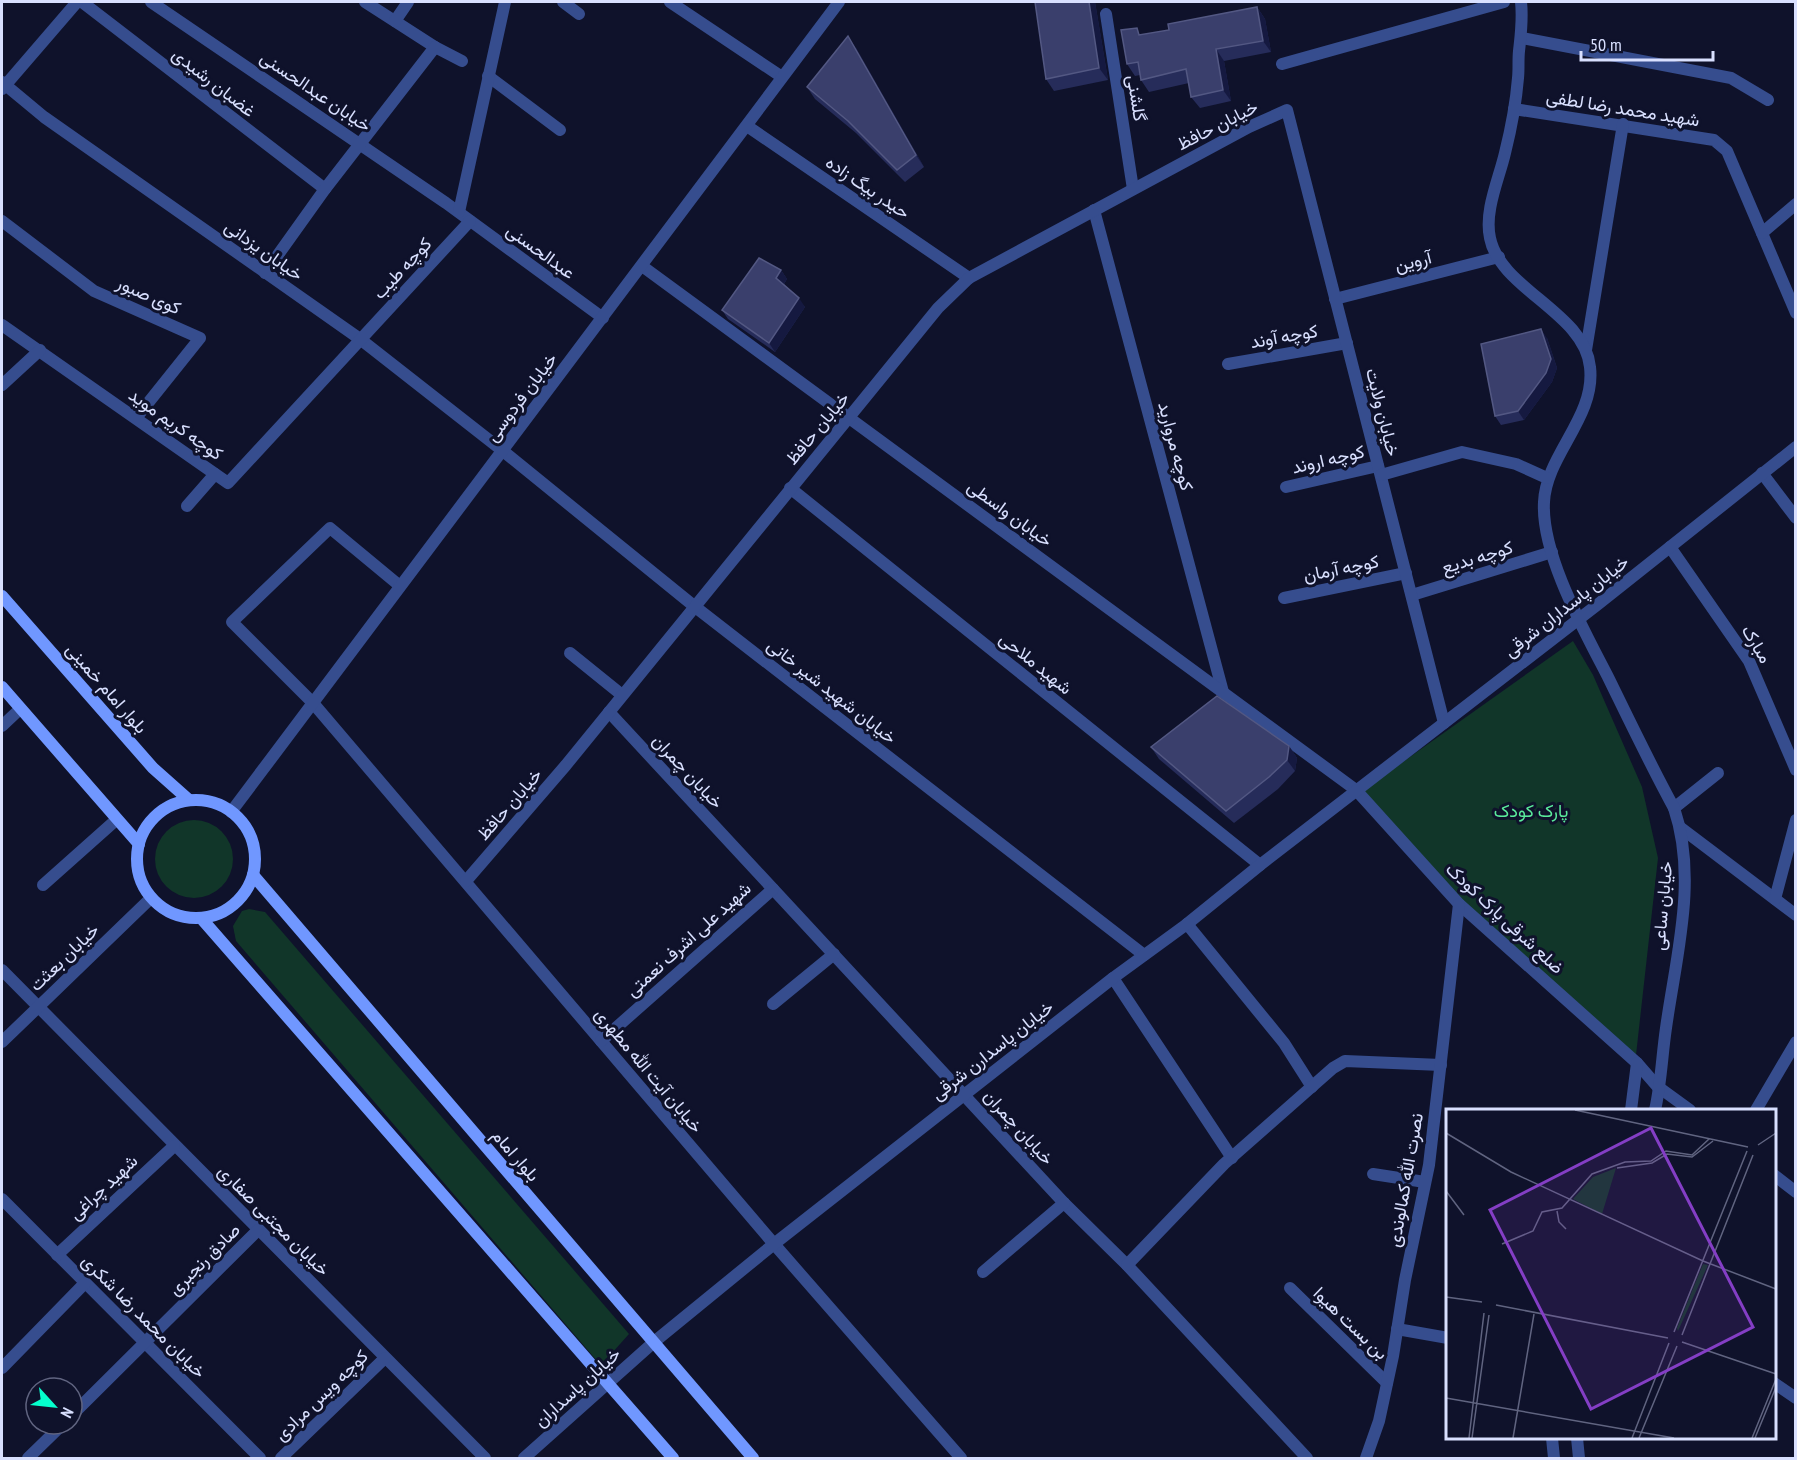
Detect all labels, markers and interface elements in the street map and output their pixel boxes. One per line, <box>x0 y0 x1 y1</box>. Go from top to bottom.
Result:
scale bar <box>1581 24 1713 62</box>
text: 50 m <box>1590 33 1622 56</box>
street label: غضبان رشیدی <box>168 42 260 122</box>
street label: خیابان عبدالحسنی <box>256 45 376 137</box>
street label: گلشنی <box>1122 73 1152 123</box>
street label: شهید محمد رضا لطفی <box>1545 85 1701 131</box>
street label: خیابان حافظ <box>1173 95 1261 155</box>
street label: حیدر بیگ زاده <box>821 150 915 224</box>
street label: خیابان یزدانی <box>220 215 308 285</box>
street label: عبدالحسنی <box>502 218 580 284</box>
street label: کوچه طیب <box>368 232 437 304</box>
street label: آروین <box>1392 245 1436 277</box>
street label: کوی صبور <box>112 270 185 319</box>
street label: کوچه آوند <box>1248 319 1320 354</box>
street label: خیابان فردوسی <box>480 348 562 446</box>
street label: خیابان ولایت <box>1361 366 1405 458</box>
street label: کوچه کریم موید <box>124 383 228 466</box>
street label: خیابان حافظ <box>780 387 854 469</box>
street label: کوچه مروارید <box>1152 399 1199 493</box>
street label: کوچه اروند <box>1289 439 1367 480</box>
street label: خیابان واسطی <box>963 474 1057 552</box>
street label: کوچه بدیع <box>1439 535 1516 580</box>
street label: کوچه آرمان <box>1301 549 1381 588</box>
street label: خیابان پاسداران شرقی <box>1499 550 1634 663</box>
street label: مبارک <box>1737 621 1777 667</box>
street label: شهید ملاحی <box>995 627 1077 699</box>
street label: خیابان شهید شیر خانی <box>763 633 901 749</box>
street label: بلوار امام خمینی <box>61 638 153 739</box>
street label: خیابان چمران <box>647 729 728 814</box>
street label: خیابان حافظ <box>471 763 547 845</box>
park label: پارک کودک <box>1494 799 1568 823</box>
street label: ضلع شرقی پارک کودک <box>1440 857 1569 980</box>
street label: خیابان ساعی <box>1647 861 1677 951</box>
street label: شهید علی اشرف نعمتی <box>620 877 756 1001</box>
street label: خیابان بعثت <box>24 918 104 996</box>
street label: خیابان پاسدارن شرقی <box>926 995 1058 1106</box>
street label: خیابان آیت الله مطهری <box>590 1003 708 1137</box>
street label: خیابان چمران <box>978 1084 1059 1170</box>
inset map <box>1446 1109 1776 1439</box>
street label: نصرت الله کمالوندی <box>1382 1111 1428 1249</box>
street label: بلوار امام <box>486 1124 545 1187</box>
street label: شهید چراغی <box>64 1149 143 1226</box>
street label: خیابان مجتبی صفاری <box>213 1159 335 1281</box>
street label: صادق رنجبری <box>163 1218 245 1300</box>
street label: خیابان محمد رضا شکری <box>77 1249 211 1383</box>
street label: بن بست هیوا <box>1309 1282 1393 1364</box>
street label: خیابان پاسداران <box>529 1342 626 1433</box>
street label: کوچه ویس مرادی <box>269 1344 373 1446</box>
north arrow <box>24 1376 84 1436</box>
text: N <box>56 1404 78 1421</box>

